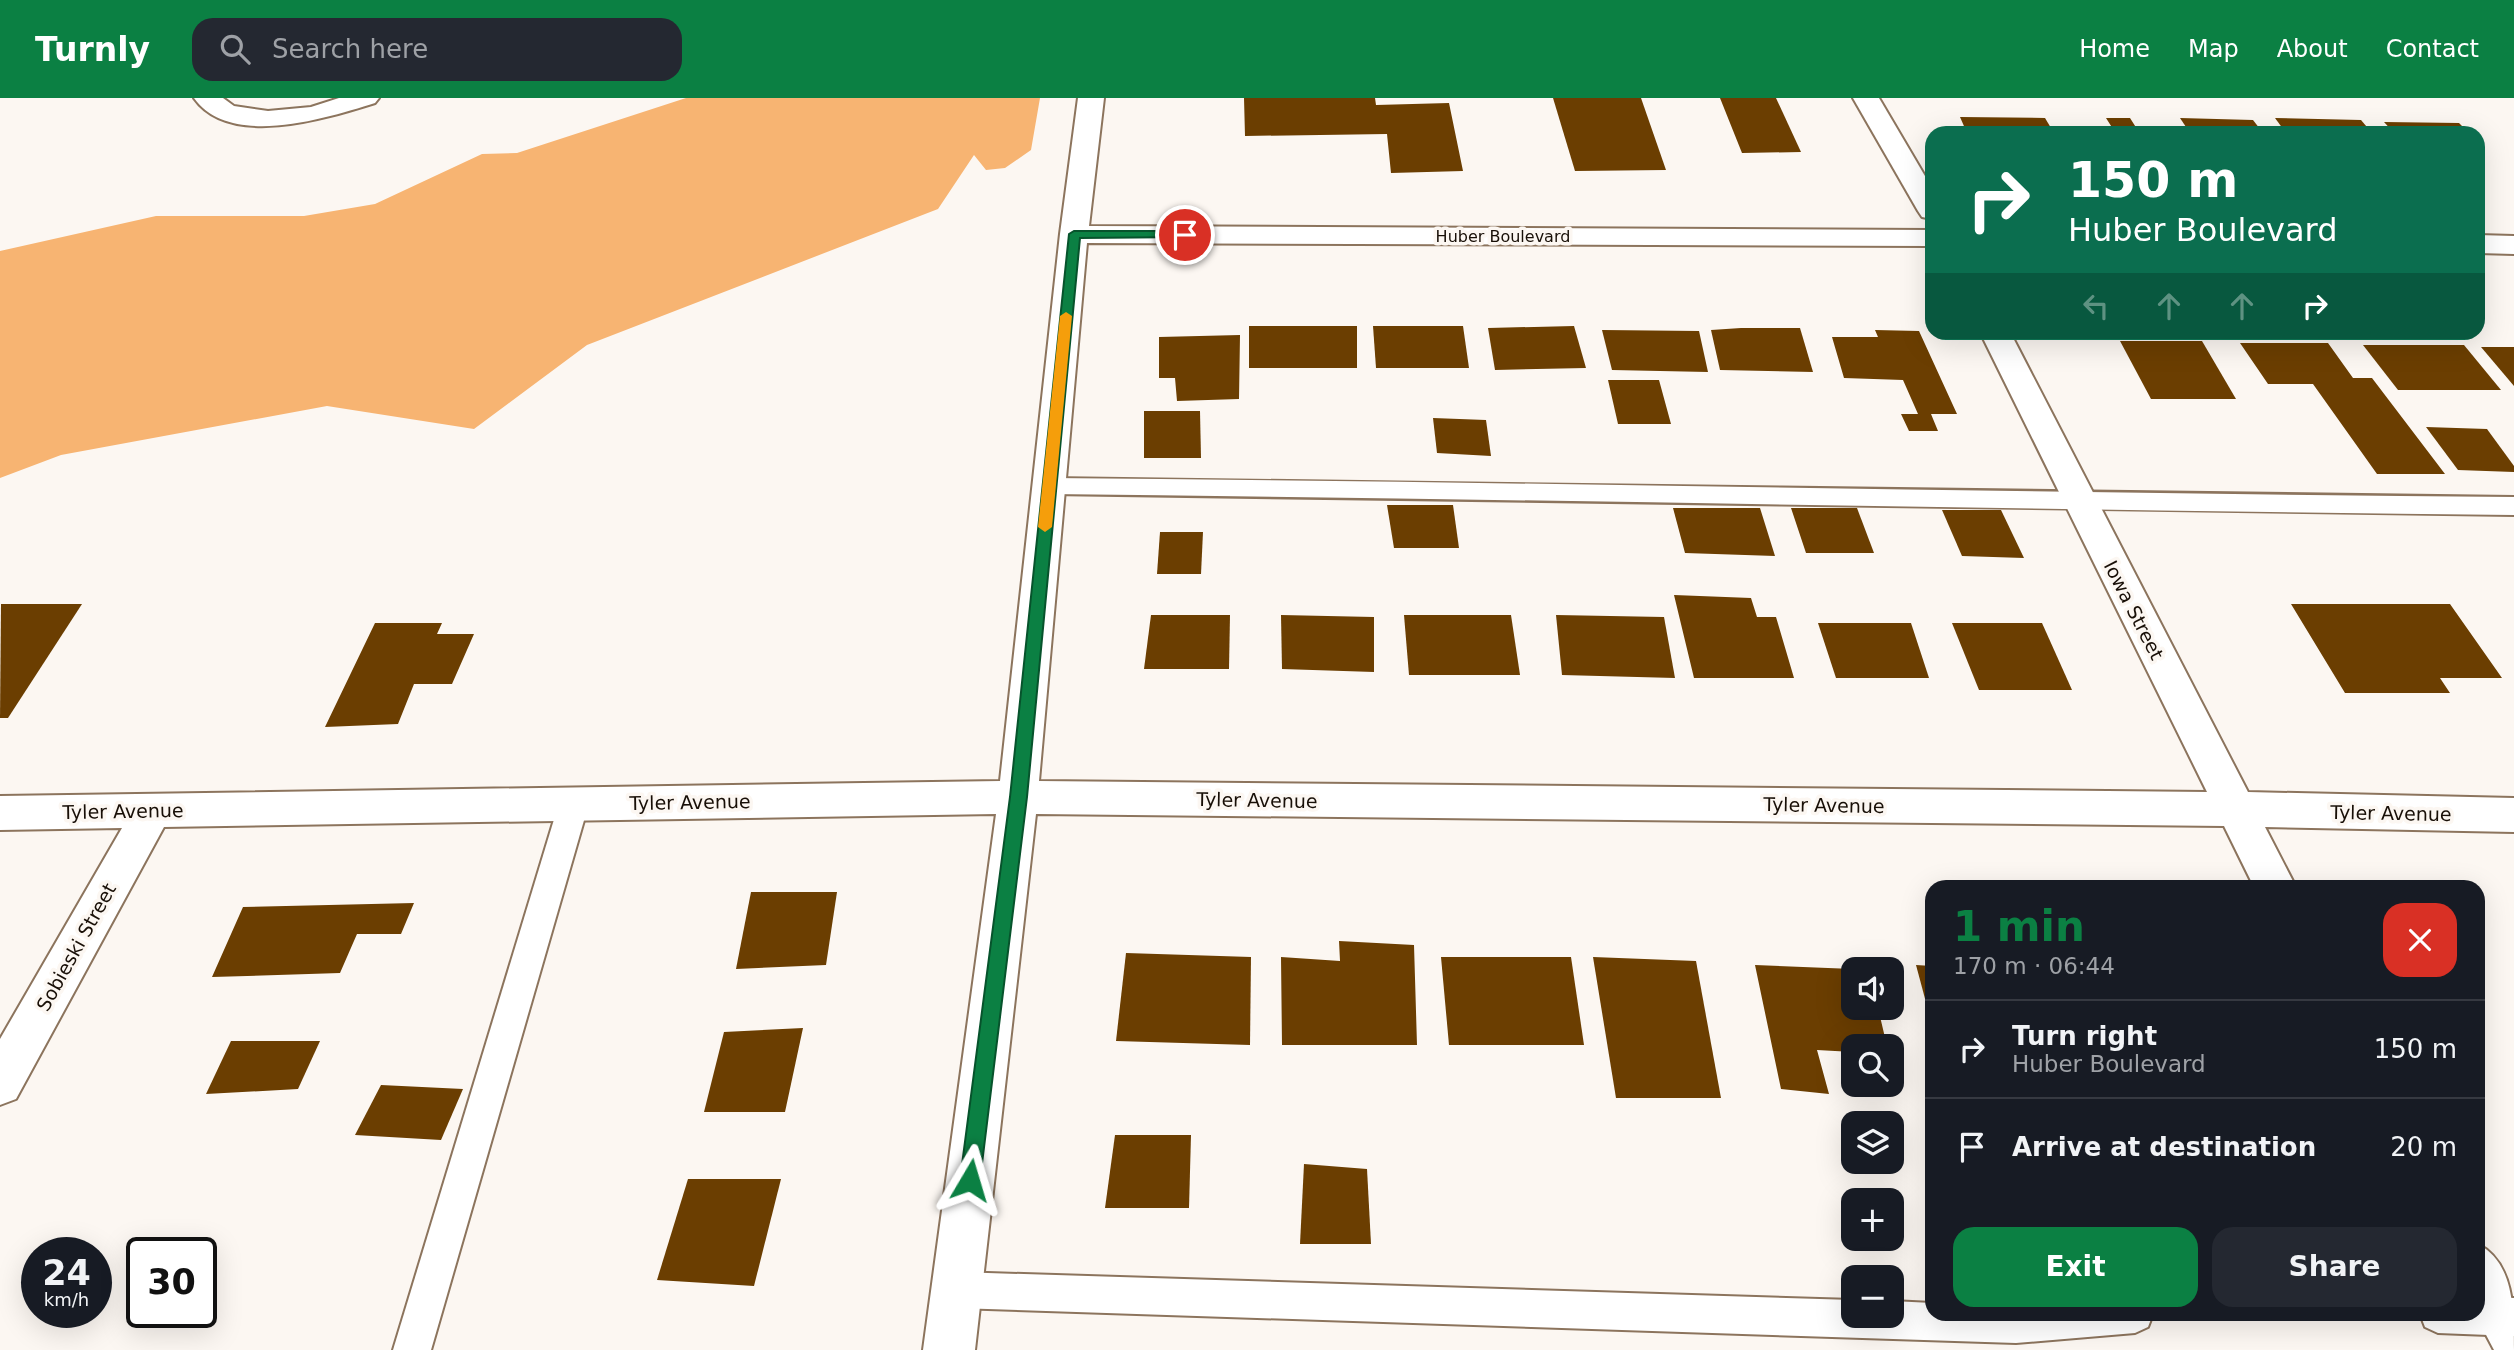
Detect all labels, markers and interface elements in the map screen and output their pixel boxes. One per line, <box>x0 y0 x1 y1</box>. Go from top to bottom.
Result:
search box <box>192 18 682 81</box>
text: Turnly <box>35 30 150 69</box>
icon: search <box>216 30 254 68</box>
text: Search here <box>272 34 428 64</box>
text: Home <box>2079 35 2150 63</box>
text: Map <box>2188 35 2239 63</box>
text: About <box>2277 35 2348 63</box>
text: Contact <box>2386 35 2479 63</box>
text: 150 m <box>2068 152 2238 209</box>
icon: right <box>1953 154 2044 245</box>
pin <box>1155 205 1215 265</box>
text: Huber Boulevard <box>2068 211 2338 249</box>
icon: arrive <box>1166 216 1204 254</box>
street label: Huber Boulevard <box>1436 227 1570 246</box>
icon: left <box>2077 287 2115 325</box>
icon: ahead <box>2150 287 2188 325</box>
icon: ahead <box>2223 287 2261 325</box>
icon: right <box>2296 287 2334 325</box>
street label: Iowa Street <box>2100 557 2168 663</box>
street label: Tyler Avenue <box>1195 788 1318 812</box>
street label: Tyler Avenue <box>628 790 751 814</box>
street label: Tyler Avenue <box>1762 793 1885 817</box>
street label: Tyler Avenue <box>61 799 184 823</box>
street label: Tyler Avenue <box>2329 801 2452 825</box>
street label: Sobieski Street <box>32 879 120 1015</box>
text: 1 min <box>1953 902 2085 951</box>
button: close <box>2383 903 2457 977</box>
text: 170 m · 06:44 <box>1953 953 2115 979</box>
map controls <box>1841 957 1904 1328</box>
button: sound <box>1841 957 1904 1020</box>
text: Turn right <box>2012 1021 2157 1051</box>
icon: right <box>1953 1030 1991 1068</box>
button: search <box>1841 1034 1904 1097</box>
text: 150 m <box>2374 1034 2457 1064</box>
text: Huber Boulevard <box>2012 1051 2206 1077</box>
button: layers <box>1841 1111 1904 1174</box>
icon: arrive <box>1953 1128 1991 1166</box>
text: Arrive at destination <box>2012 1132 2316 1162</box>
text: 20 m <box>2390 1132 2457 1162</box>
position arrow <box>933 1143 1007 1217</box>
button: + <box>1841 1188 1904 1251</box>
button: Exit <box>1953 1227 2198 1307</box>
button: Share <box>2212 1227 2457 1307</box>
speed limit sign: 30 <box>126 1237 217 1328</box>
text: 24 <box>42 1253 91 1293</box>
button: − <box>1841 1265 1904 1328</box>
text: km/h <box>44 1289 89 1310</box>

